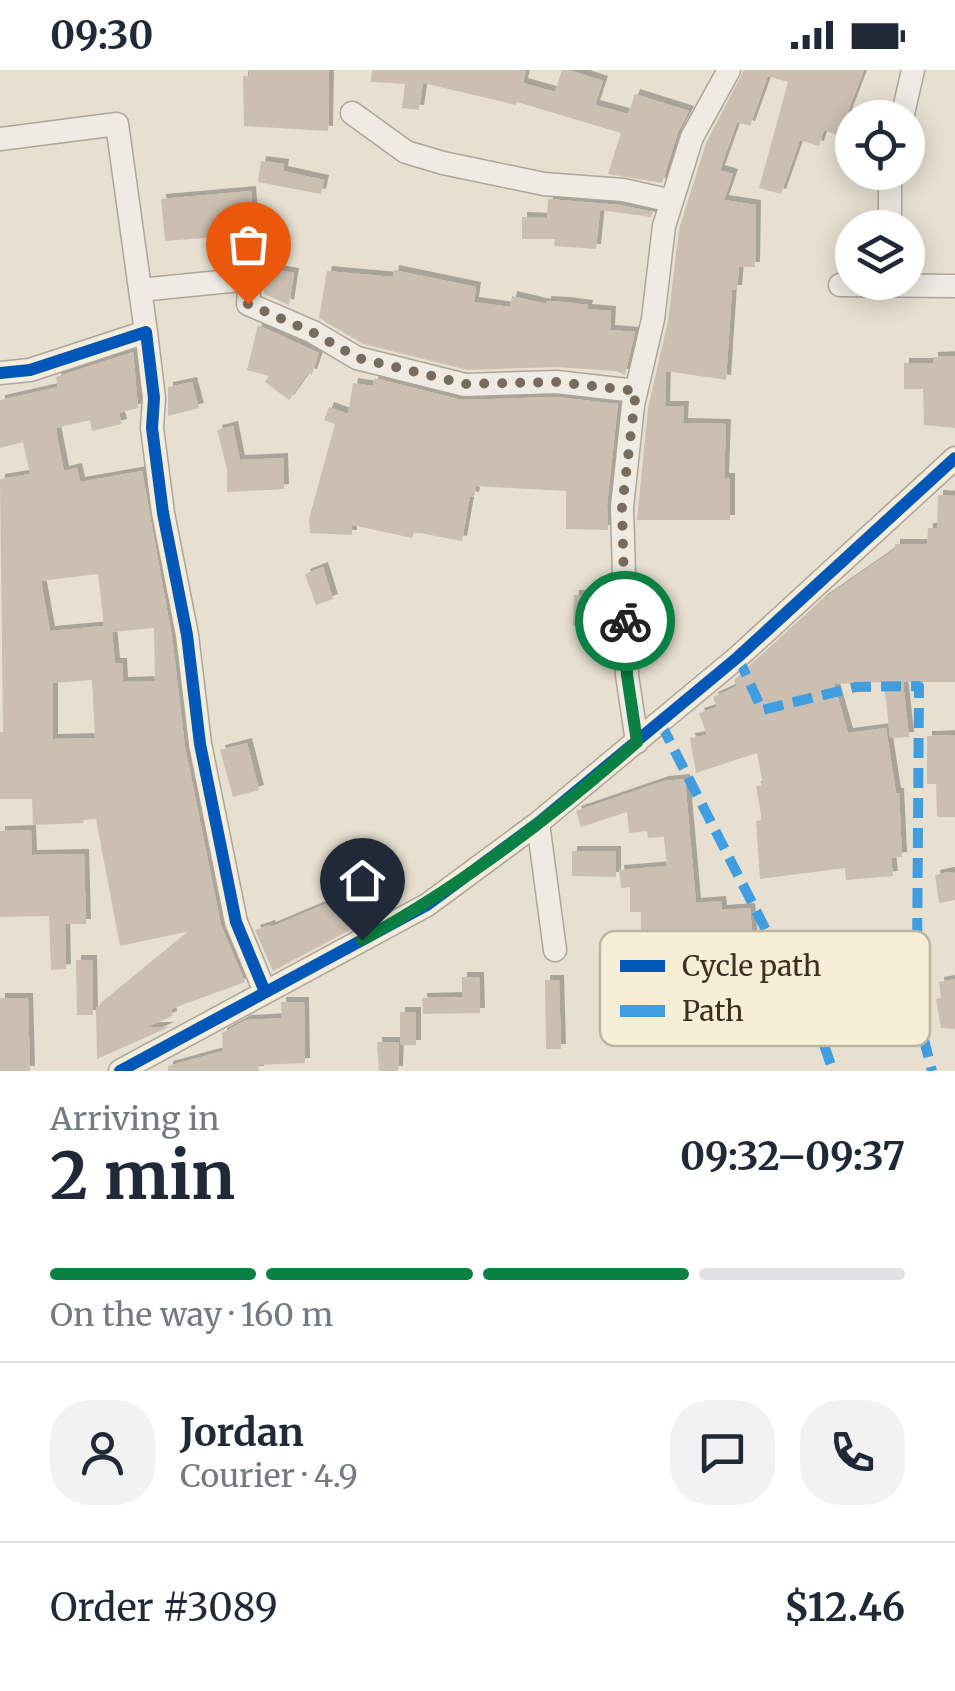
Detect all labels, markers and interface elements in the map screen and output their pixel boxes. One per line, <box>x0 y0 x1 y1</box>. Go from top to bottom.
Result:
text: 09:30 <box>50 12 153 59</box>
map controls <box>835 100 925 300</box>
button: locate <box>835 100 925 190</box>
pin <box>206 202 291 305</box>
button: layers <box>835 210 925 300</box>
icon: bag <box>221 217 276 272</box>
courier <box>575 571 675 671</box>
icon: bike <box>598 594 653 649</box>
pin <box>320 838 405 941</box>
icon: home <box>335 853 390 908</box>
legend <box>600 931 930 1046</box>
text: Cycle path <box>682 948 821 984</box>
text: Path <box>682 993 744 1029</box>
text: Arriving in <box>50 1099 219 1139</box>
text: 09:32–09:37 <box>680 1133 905 1180</box>
text: 2 min <box>50 1135 235 1217</box>
text: On the way · 160 m <box>50 1295 333 1335</box>
button: person <box>50 1400 155 1505</box>
button: chat <box>670 1400 775 1505</box>
button: phone <box>800 1400 905 1505</box>
text: Jordan <box>180 1409 304 1456</box>
text: Courier · 4.9 <box>180 1456 358 1496</box>
text: Order #3089 <box>50 1584 278 1631</box>
text: $12.46 <box>784 1584 905 1631</box>

